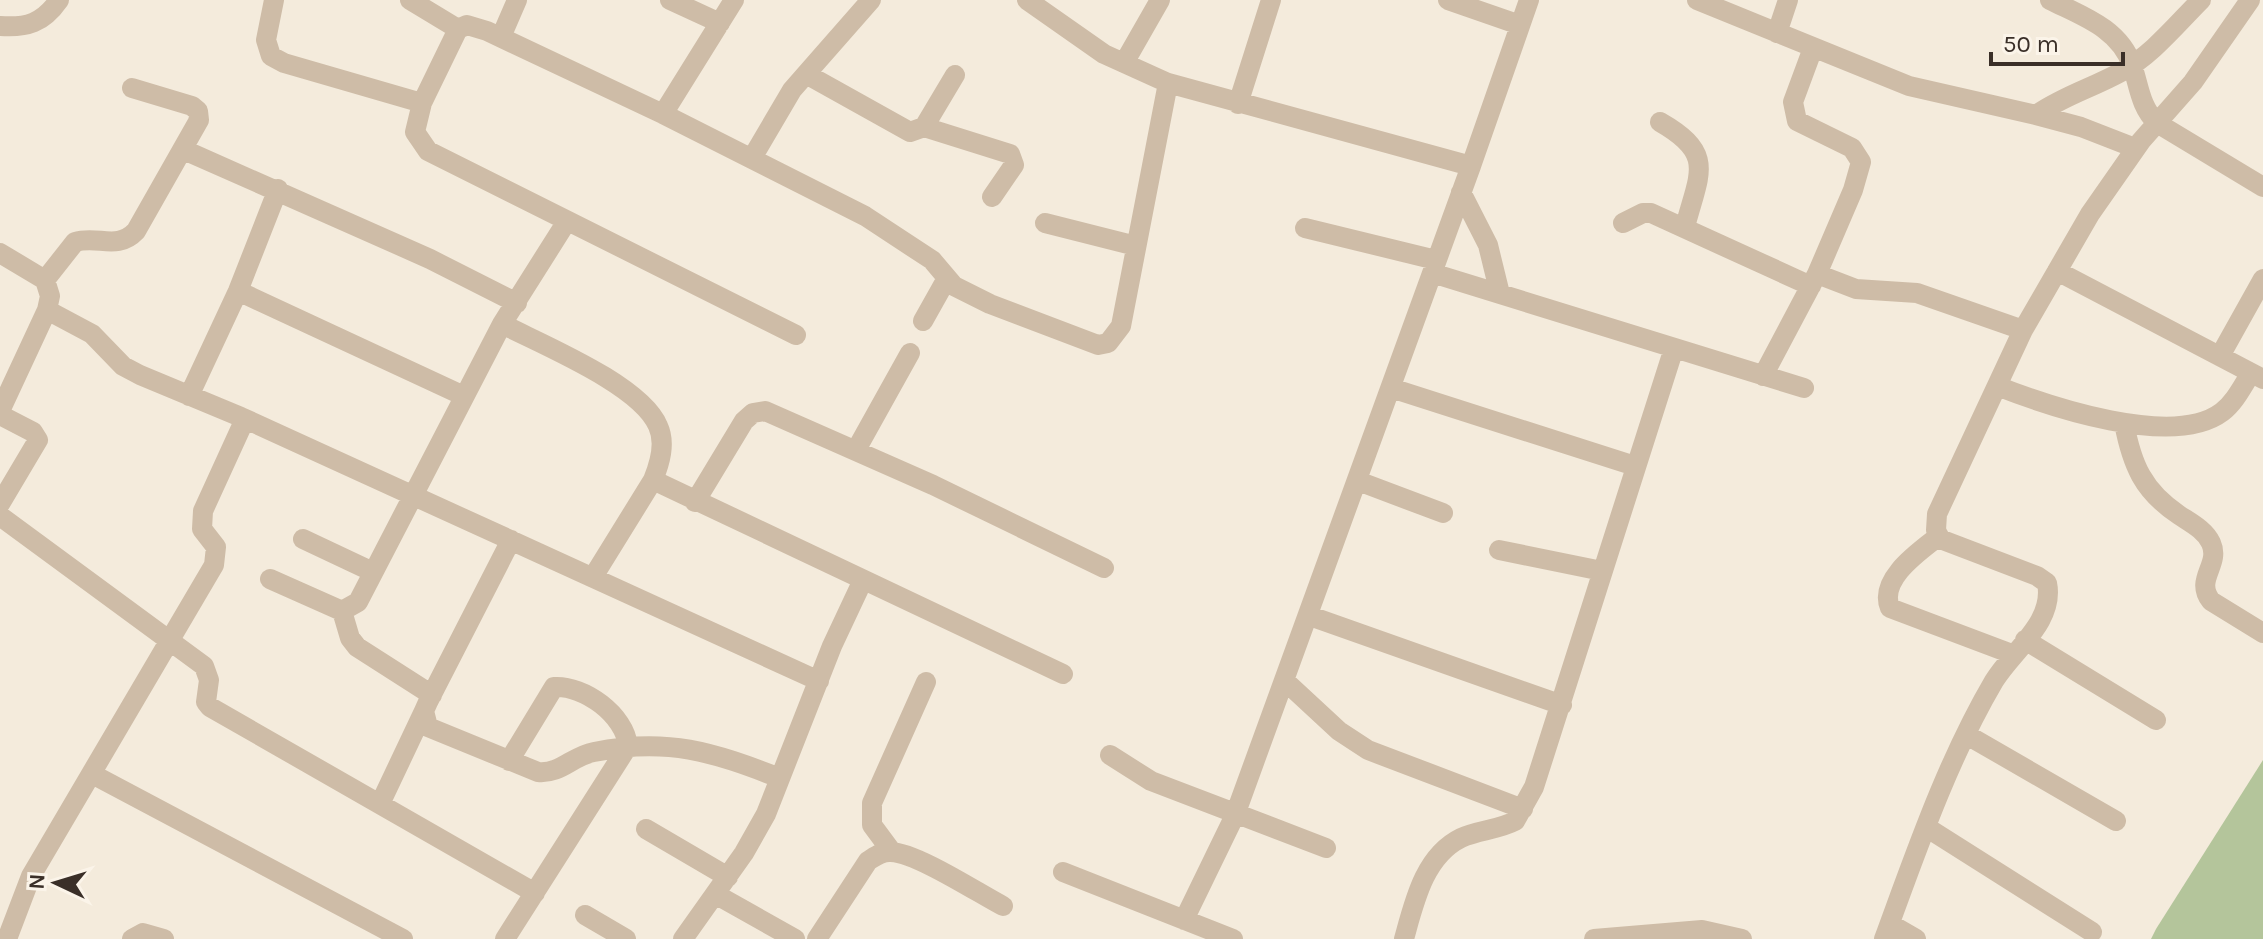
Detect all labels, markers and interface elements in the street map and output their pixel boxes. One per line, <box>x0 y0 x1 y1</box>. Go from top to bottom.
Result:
scale bar <box>1991 16 2123 66</box>
text: 50 m <box>2003 30 2059 58</box>
north arrow <box>16 843 96 923</box>
text: N <box>24 873 51 890</box>

